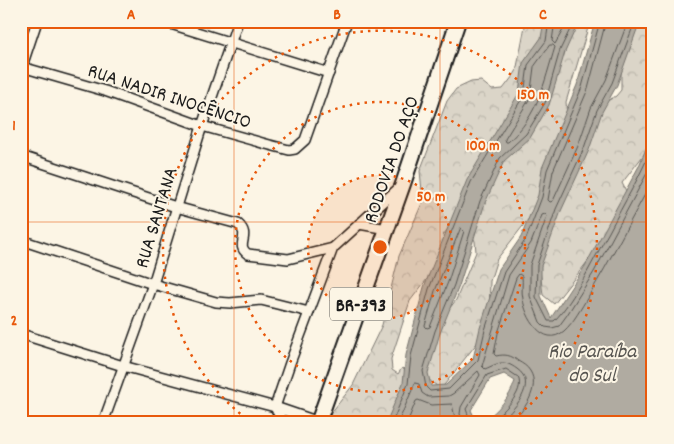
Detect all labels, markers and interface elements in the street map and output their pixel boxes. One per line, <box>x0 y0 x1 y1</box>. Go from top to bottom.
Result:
text: A <box>127 4 136 27</box>
text: B <box>333 4 341 27</box>
text: C <box>539 4 547 27</box>
street label: RUA NADIR INOCÊNCIO <box>84 58 254 138</box>
text: 150 m <box>517 85 549 107</box>
street label: RODOVIA DO AÇO <box>358 93 428 227</box>
text: 1 <box>12 115 16 138</box>
text: 100 m <box>466 136 500 158</box>
street label: RUA SANTANA <box>129 164 187 272</box>
text: 50 m <box>417 187 445 209</box>
centre of rings <box>371 238 389 256</box>
road number: BR-393 <box>330 288 392 320</box>
text: 2 <box>11 310 18 333</box>
water label: Rio Paraíba do Sul <box>548 338 637 392</box>

